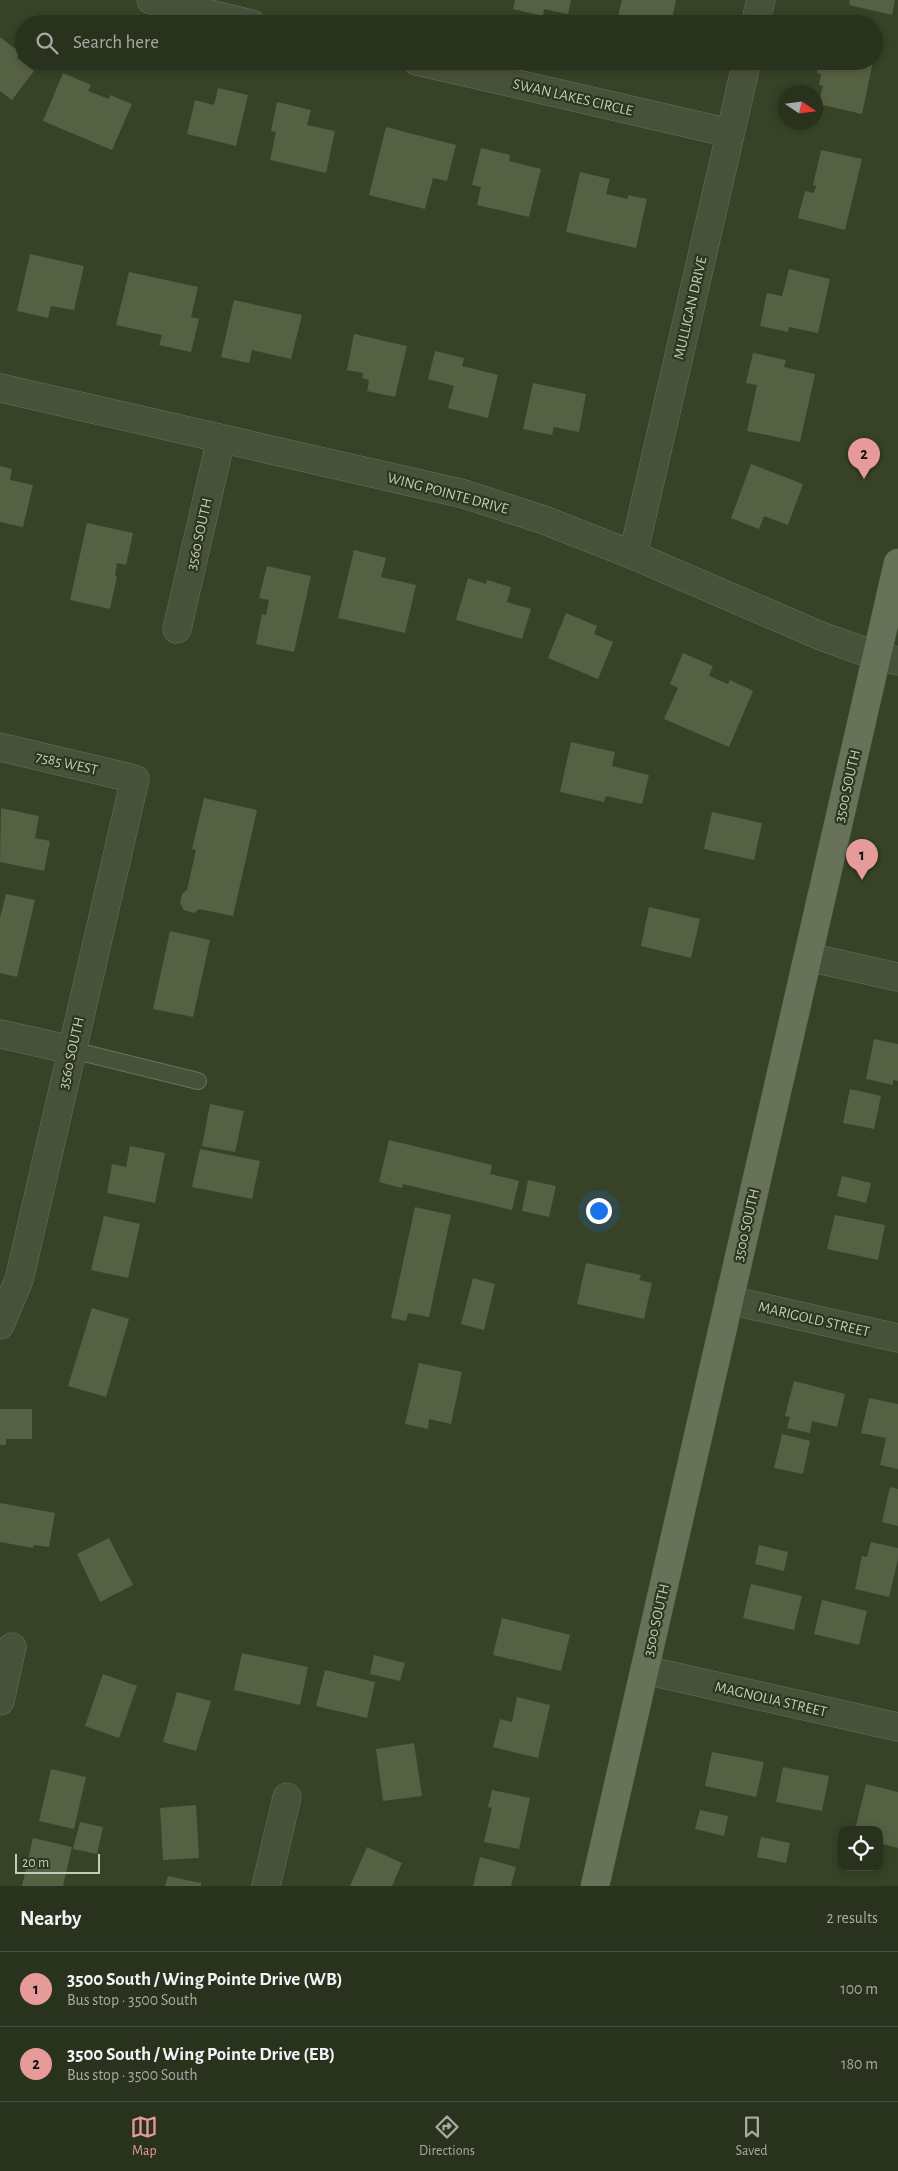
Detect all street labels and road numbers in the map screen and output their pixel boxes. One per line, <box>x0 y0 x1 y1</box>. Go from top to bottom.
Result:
street label: SWAN LAKES CIRCLE <box>511 76 634 119</box>
street label: MULLIGAN DRIVE <box>671 255 710 361</box>
street label: WING POINTE DRIVE <box>386 470 510 517</box>
street label: 3560 SOUTH <box>184 497 215 572</box>
street label: 3500 SOUTH <box>832 748 863 824</box>
street label: 7585 WEST <box>34 749 100 778</box>
street label: 3560 SOUTH <box>56 1016 87 1091</box>
street label: 3500 SOUTH <box>731 1187 762 1263</box>
street label: MARIGOLD STREET <box>757 1299 872 1340</box>
street label: 3500 SOUTH <box>641 1582 672 1658</box>
street label: MAGNOLIA STREET <box>713 1679 829 1720</box>

